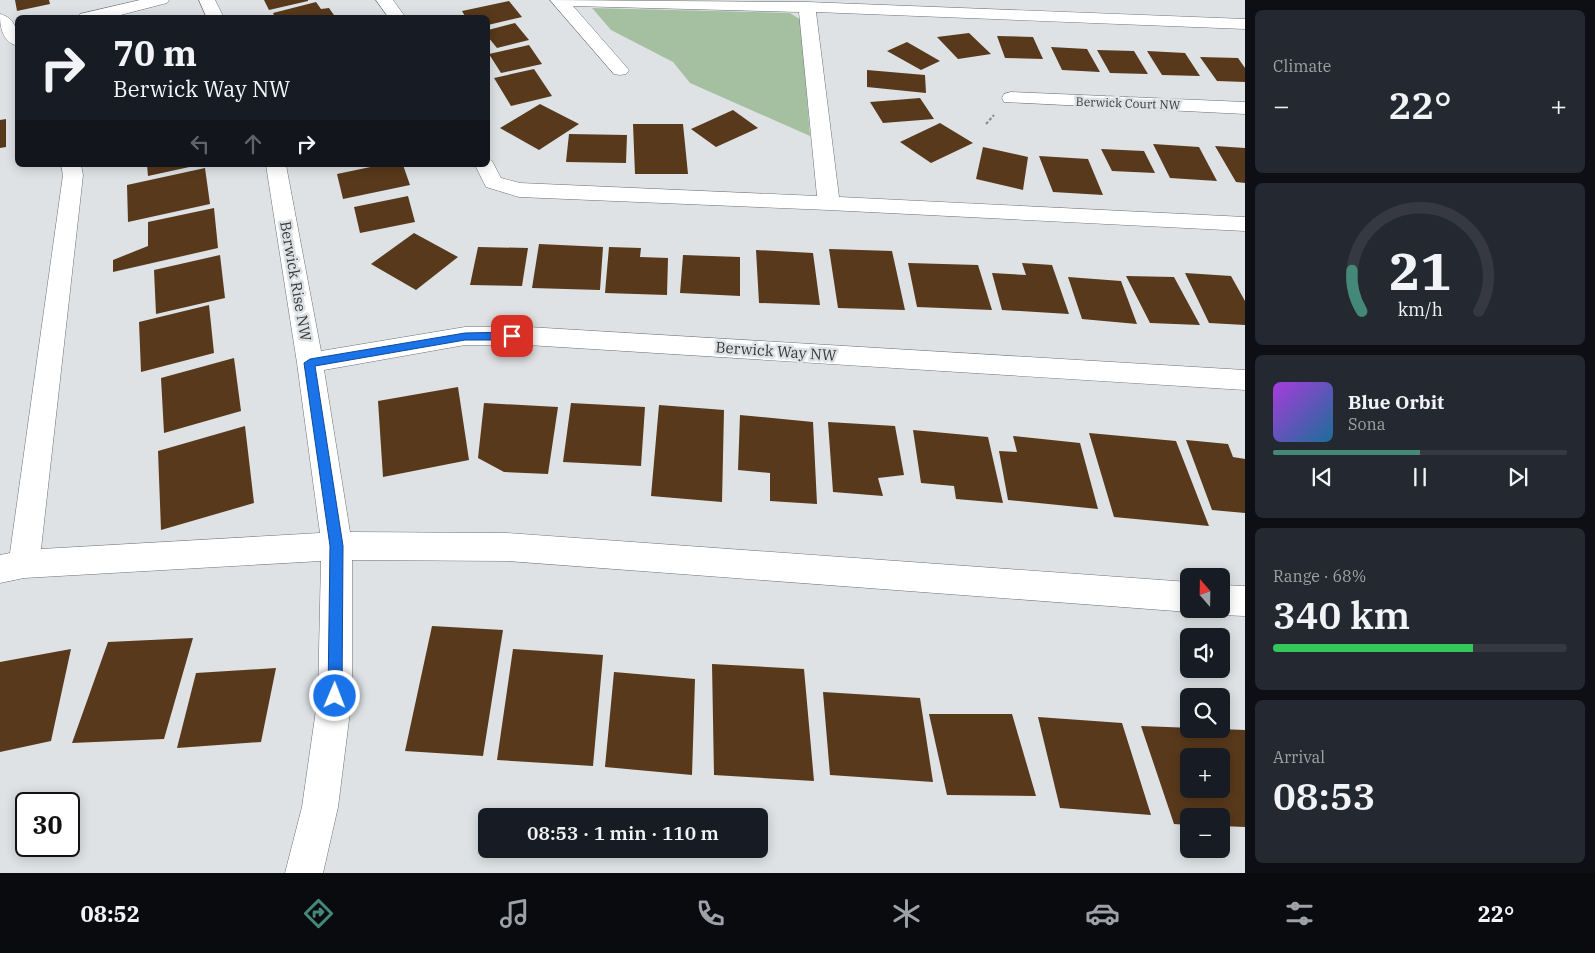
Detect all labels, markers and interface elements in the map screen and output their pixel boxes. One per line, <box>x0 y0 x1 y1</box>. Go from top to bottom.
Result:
text: 70 m <box>113 30 197 76</box>
icon: right <box>30 35 95 100</box>
text: Climate <box>1273 56 1331 76</box>
text: Berwick Way NW <box>113 74 290 103</box>
text: 22° <box>1388 80 1452 129</box>
text: − <box>1273 87 1290 124</box>
text: + <box>1550 87 1567 124</box>
street label: Berwick Court NW <box>1076 94 1181 112</box>
icon: left <box>186 130 214 158</box>
icon: ahead <box>239 130 267 158</box>
icon: right <box>292 130 320 158</box>
street label: Berwick Rise NW <box>276 220 316 343</box>
text: 21 <box>1389 237 1451 304</box>
text: km/h <box>1397 298 1443 321</box>
pin <box>491 315 533 357</box>
icon: arrive <box>498 322 526 350</box>
street label: Berwick Way NW <box>715 337 837 365</box>
text: Blue Orbit <box>1348 390 1444 414</box>
text: Sona <box>1348 414 1385 434</box>
icon: previous <box>1308 463 1336 491</box>
icon: pause <box>1406 463 1434 491</box>
icon: next <box>1504 463 1532 491</box>
text: Range · 68% <box>1273 566 1366 586</box>
north arrow <box>1180 568 1230 618</box>
map controls <box>1180 568 1230 858</box>
text: 340 km <box>1273 590 1410 639</box>
button: sound <box>1180 628 1230 678</box>
position arrow <box>308 669 360 721</box>
button: search <box>1180 688 1230 738</box>
text: Arrival <box>1273 747 1325 767</box>
button: + <box>1180 748 1230 798</box>
text: 08:53 <box>1273 771 1376 820</box>
speed limit sign: 30 <box>15 792 80 857</box>
button: − <box>1180 808 1230 858</box>
text: 08:53 · 1 min · 110 m <box>527 821 719 845</box>
icon: directions <box>301 896 336 931</box>
icon: music <box>497 896 532 931</box>
icon: phone <box>693 896 728 931</box>
icon: climate <box>889 896 924 931</box>
icon: car <box>1085 896 1120 931</box>
icon: filters <box>1282 896 1317 931</box>
text: 08:52 <box>81 899 140 928</box>
text: 22° <box>1478 899 1514 928</box>

